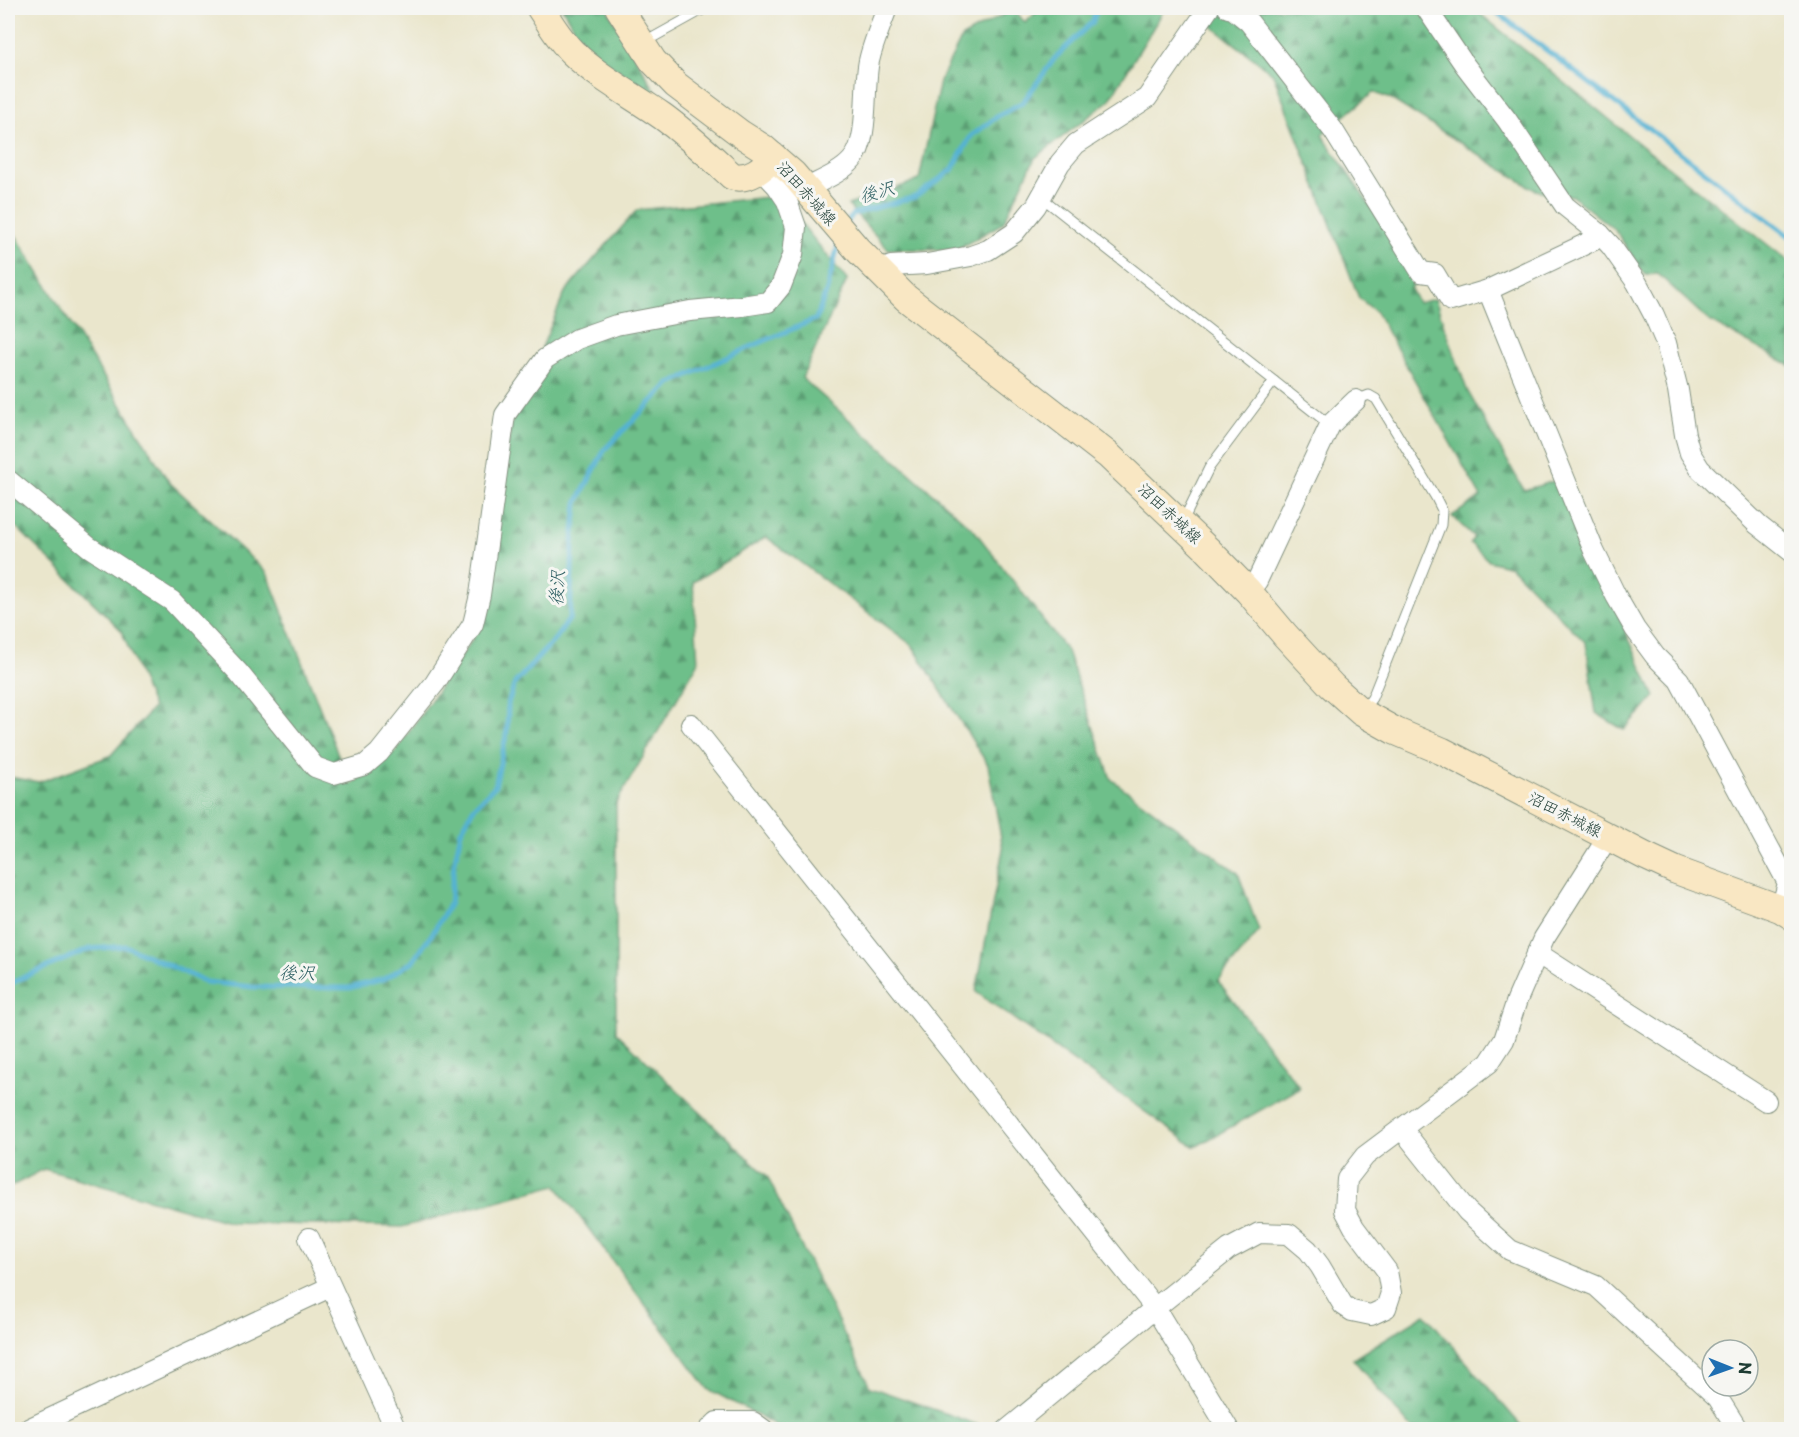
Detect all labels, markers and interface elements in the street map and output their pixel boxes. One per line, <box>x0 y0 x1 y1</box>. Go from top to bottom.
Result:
street label: 沼田赤城線 <box>772 155 843 230</box>
water label: 後沢 <box>856 173 898 208</box>
street label: 沼田赤城線 <box>1133 476 1208 548</box>
water label: 後沢 <box>541 568 570 607</box>
street label: 沼田赤城線 <box>1524 784 1607 842</box>
water label: 後沢 <box>279 958 316 985</box>
north arrow <box>1700 1338 1760 1398</box>
text: N <box>1734 1362 1758 1375</box>

